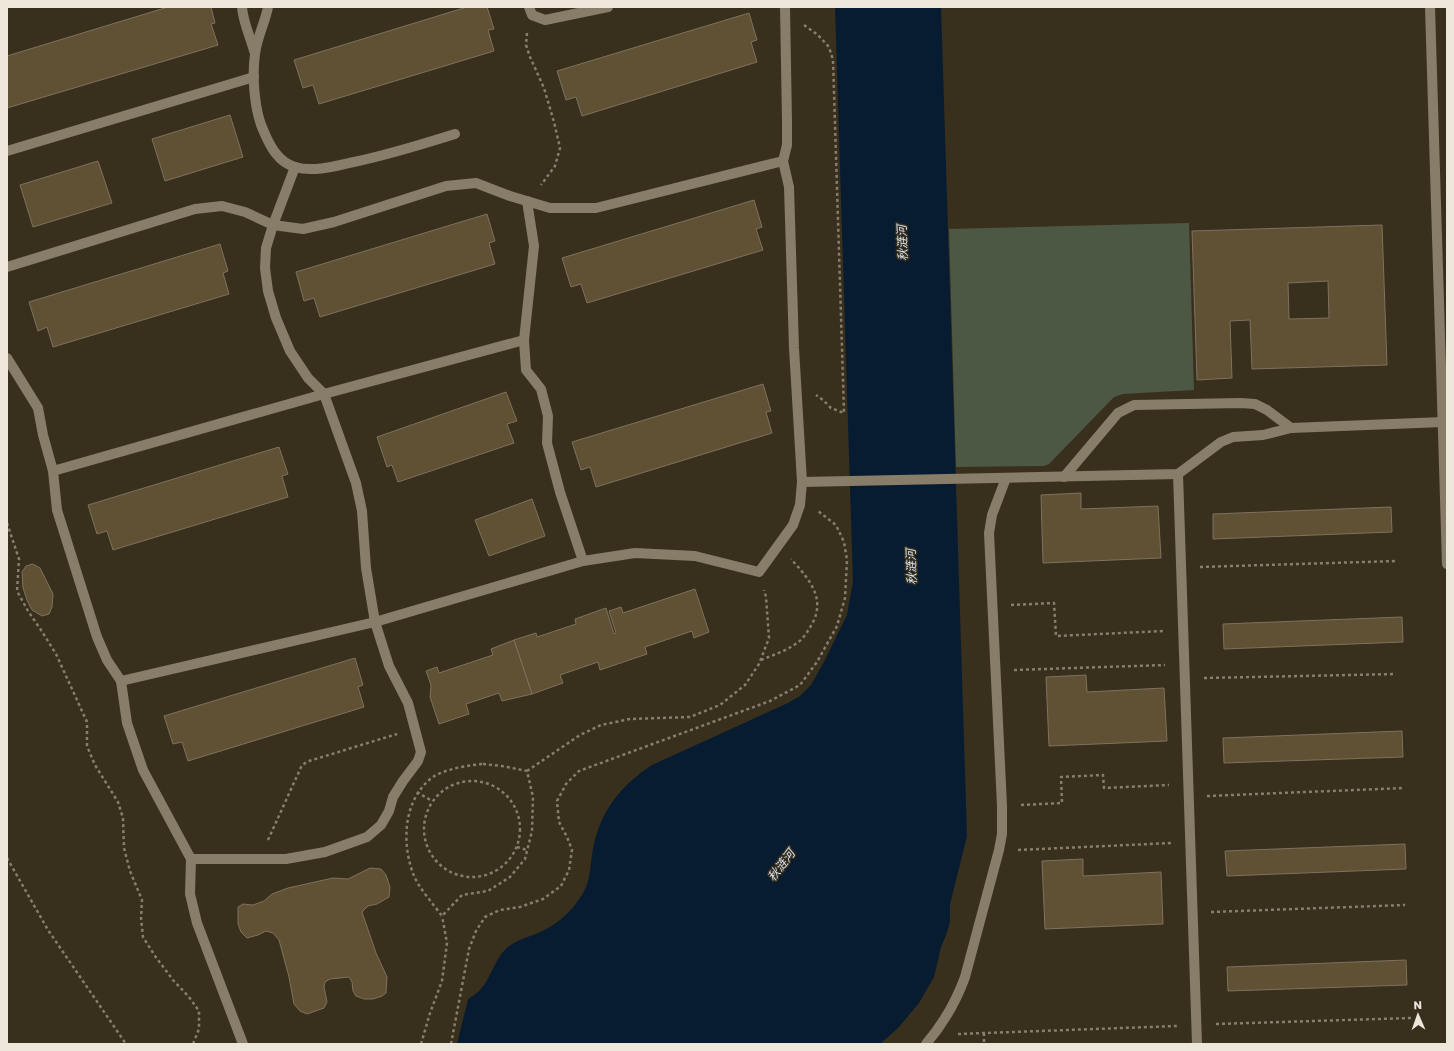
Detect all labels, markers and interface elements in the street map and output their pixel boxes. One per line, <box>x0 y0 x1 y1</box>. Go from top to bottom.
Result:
water label: 秋涟河 <box>893 223 911 261</box>
water label: 秋涟河 <box>902 547 920 585</box>
water label: 秋涟河 <box>763 844 800 884</box>
north arrow <box>1398 995 1438 1035</box>
text: N <box>1413 997 1422 1013</box>

